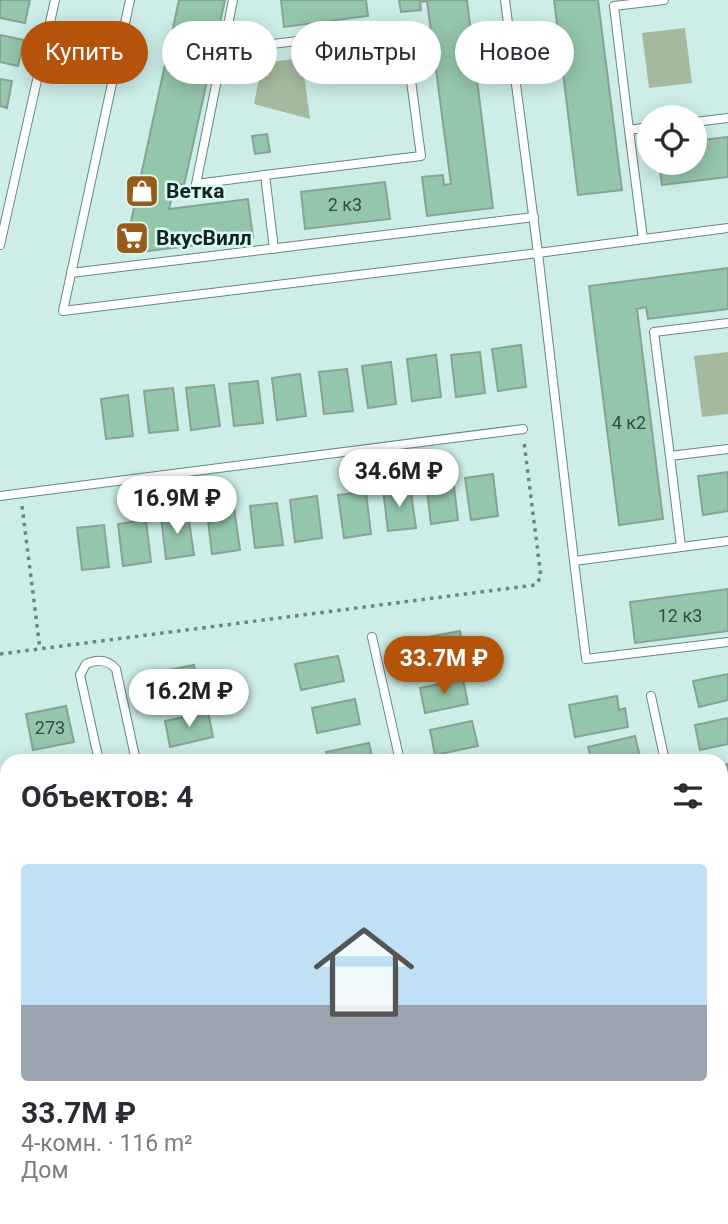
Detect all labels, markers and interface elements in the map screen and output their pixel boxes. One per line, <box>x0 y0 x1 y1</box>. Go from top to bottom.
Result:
chip: Купить <box>21 21 148 84</box>
chip: Снять <box>162 21 277 84</box>
chip: Фильтры <box>291 21 441 84</box>
chip: Новое <box>455 21 574 84</box>
map controls <box>637 105 707 175</box>
button: locate <box>637 105 707 175</box>
shop icon: Ветка <box>123 172 161 210</box>
place label: Ветка <box>166 179 224 203</box>
house number: 2 к3 <box>328 194 362 215</box>
supermarket icon: ВкусВилл <box>113 219 151 257</box>
place label: ВкусВилл <box>156 226 252 250</box>
house number: 4 к2 <box>612 412 646 433</box>
pin: 34.6M ₽ <box>334 449 464 509</box>
text: 34.6M ₽ <box>355 458 443 485</box>
pin: 16.9M ₽ <box>112 476 242 536</box>
text: 16.9M ₽ <box>133 485 221 512</box>
house number: 12 к3 <box>658 605 702 626</box>
pin: 33.7M ₽ <box>379 636 509 696</box>
text: 33.7M ₽ <box>400 645 488 672</box>
pin: 16.2M ₽ <box>124 670 254 729</box>
text: 16.2M ₽ <box>145 678 233 705</box>
house number: 273 <box>35 717 65 738</box>
icon: filters <box>669 777 707 815</box>
text: Объектов: 4 <box>21 779 193 814</box>
icon: home <box>301 909 427 1035</box>
text: 33.7M ₽ <box>21 1095 136 1130</box>
text: 4-комн. · 116 m² <box>21 1130 193 1157</box>
text: Дом <box>21 1157 68 1184</box>

